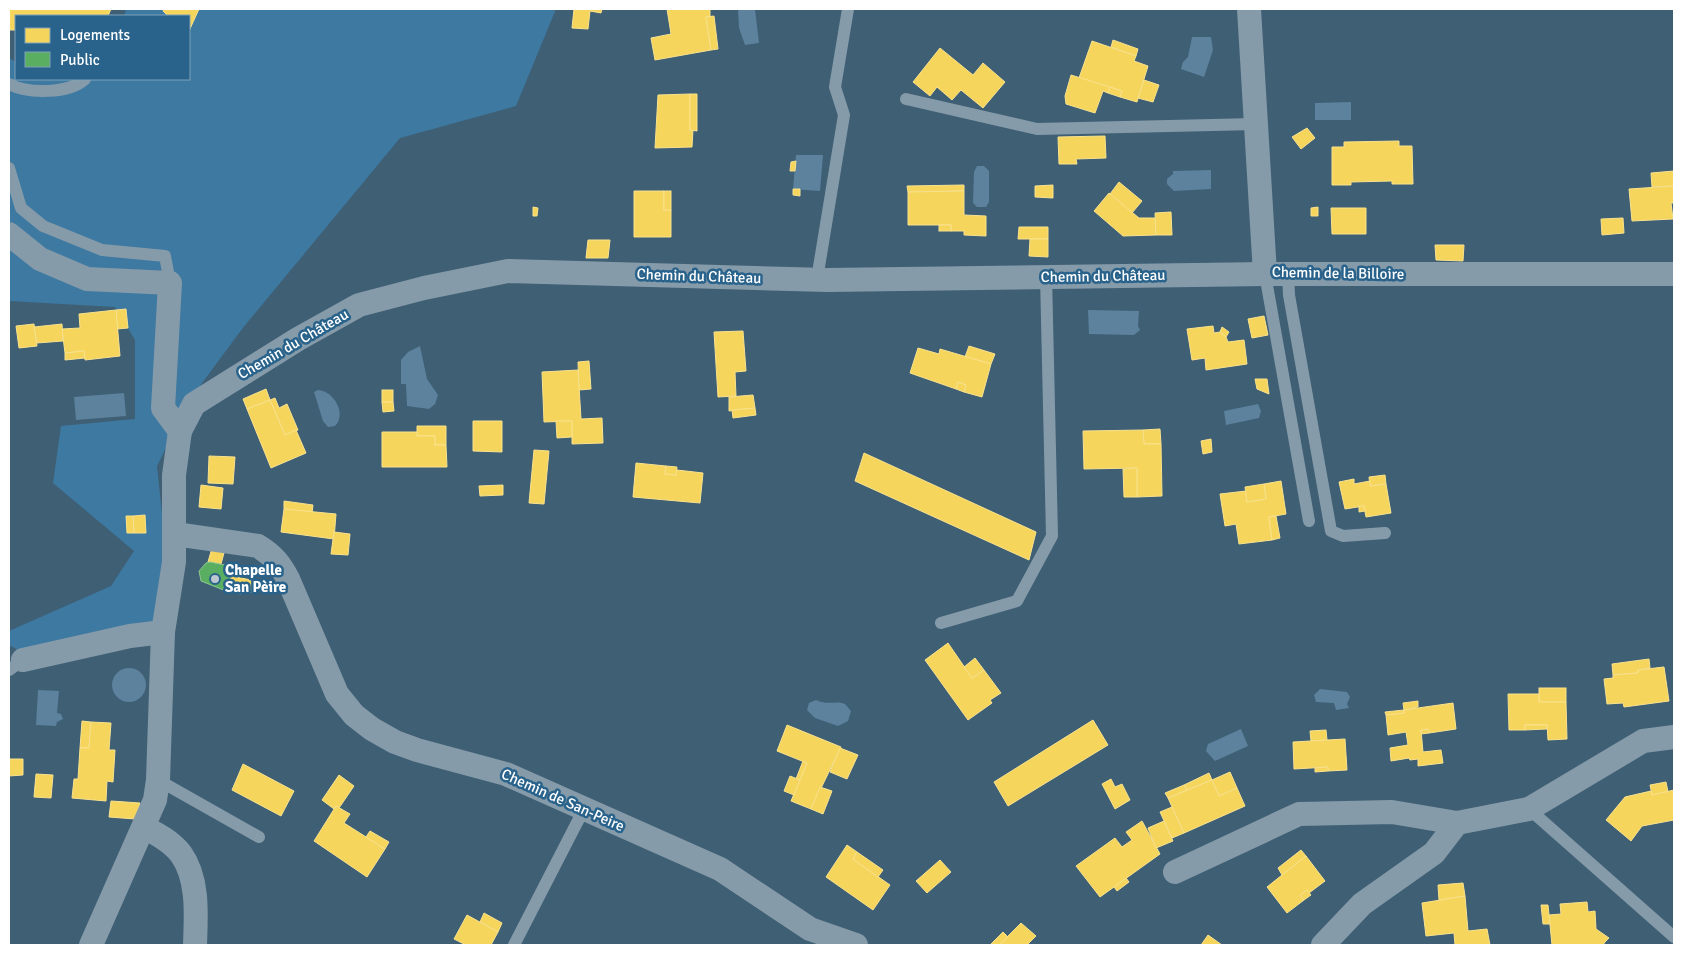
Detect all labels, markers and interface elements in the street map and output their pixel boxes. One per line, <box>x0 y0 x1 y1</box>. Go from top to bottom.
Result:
legend <box>15 15 190 80</box>
text: Logements <box>60 26 131 44</box>
text: Public <box>60 51 100 69</box>
street label: Chemin de la Billoire <box>1272 263 1404 283</box>
street label: Chemin du Château <box>636 265 762 287</box>
street label: Chemin du Château <box>1040 266 1166 286</box>
street label: Chemin du Château <box>234 305 352 383</box>
place label: Chapelle San Pèire <box>225 561 286 596</box>
marker: Chapelle San Pèire <box>209 573 221 585</box>
street label: Chemin de San-Peire <box>499 765 627 835</box>

